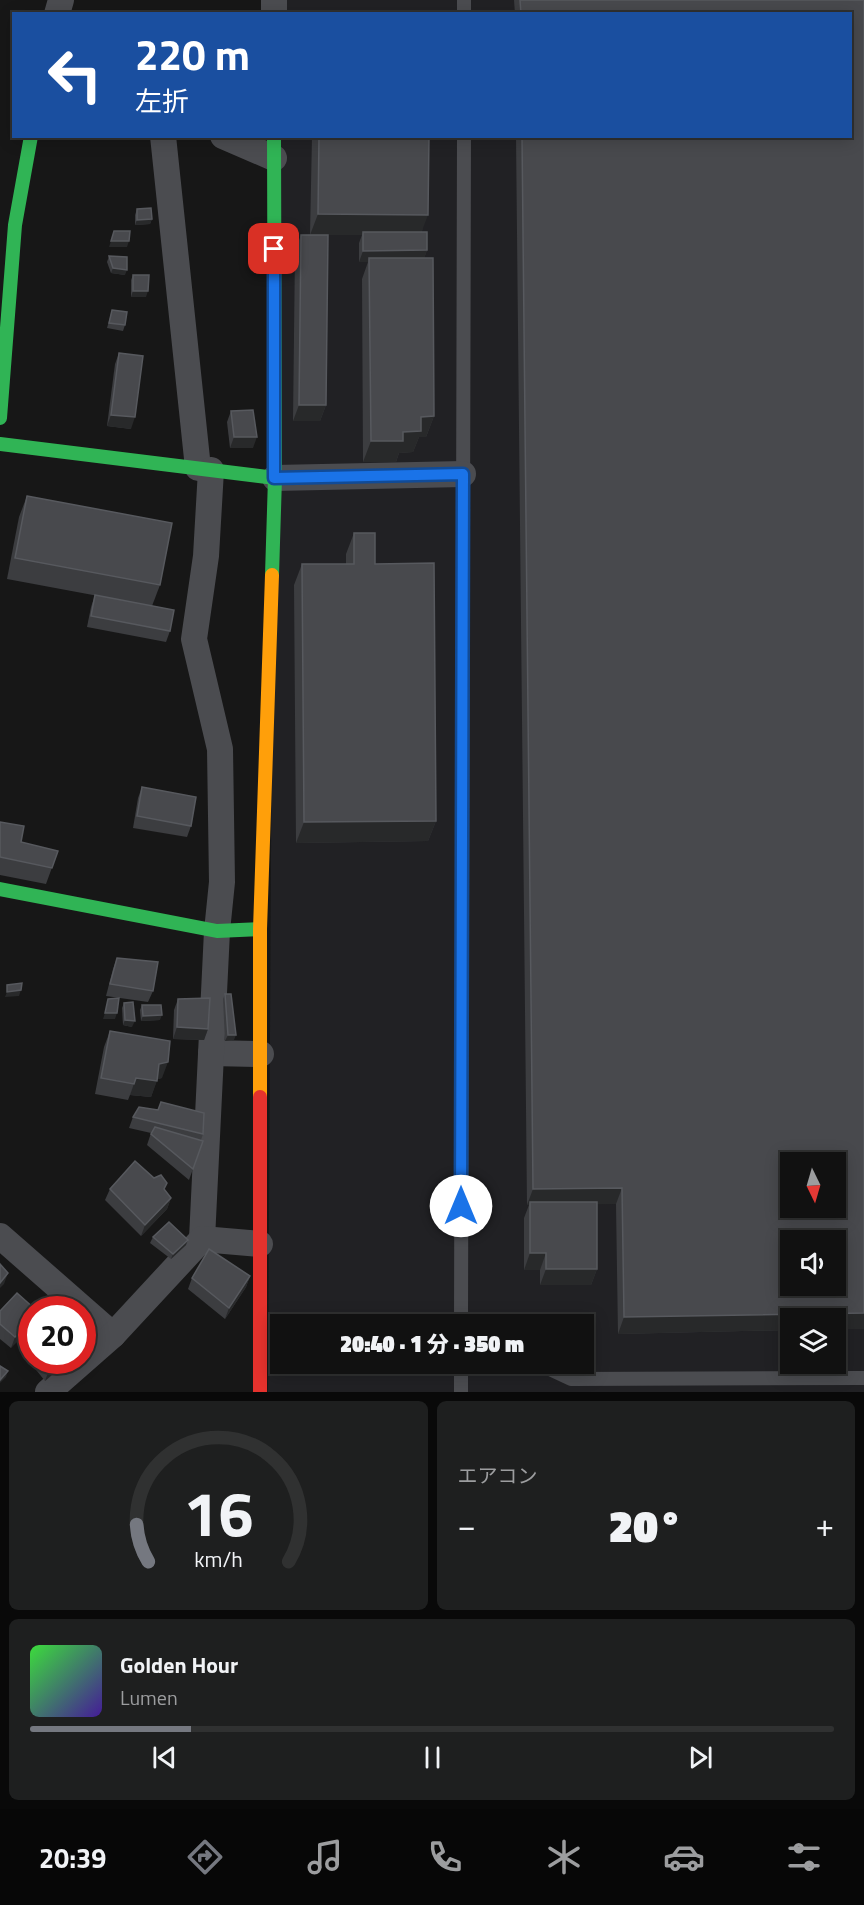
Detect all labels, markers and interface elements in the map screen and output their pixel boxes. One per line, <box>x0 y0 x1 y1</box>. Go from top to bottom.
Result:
text: 220 m <box>135 22 250 86</box>
icon: left <box>36 36 114 114</box>
text: 左折 <box>135 80 189 121</box>
pin <box>248 223 299 274</box>
icon: arrive <box>257 232 290 265</box>
north arrow <box>780 1152 846 1218</box>
map controls <box>780 1152 846 1374</box>
position arrow <box>429 1174 493 1238</box>
button: sound <box>780 1230 846 1296</box>
speed limit sign: 20 <box>18 1296 96 1374</box>
button: layers <box>780 1308 846 1374</box>
text: 20:40 · 1 分 · 350 m <box>340 1327 524 1361</box>
text: エアコン <box>458 1460 538 1491</box>
text: 16 <box>183 1465 253 1560</box>
text: 20° <box>609 1491 683 1559</box>
text: − <box>458 1500 476 1550</box>
text: + <box>816 1500 834 1550</box>
text: km/h <box>194 1544 243 1576</box>
text: Golden Hour <box>120 1648 238 1682</box>
text: Lumen <box>120 1682 178 1713</box>
icon: previous <box>148 1741 181 1774</box>
icon: pause <box>416 1741 449 1774</box>
icon: next <box>684 1741 717 1774</box>
icon: directions <box>184 1836 226 1878</box>
icon: music <box>304 1836 346 1878</box>
icon: phone <box>424 1836 466 1878</box>
icon: climate <box>543 1836 585 1878</box>
icon: car <box>663 1836 705 1878</box>
icon: filters <box>783 1836 825 1878</box>
text: 20:39 <box>39 1837 106 1878</box>

